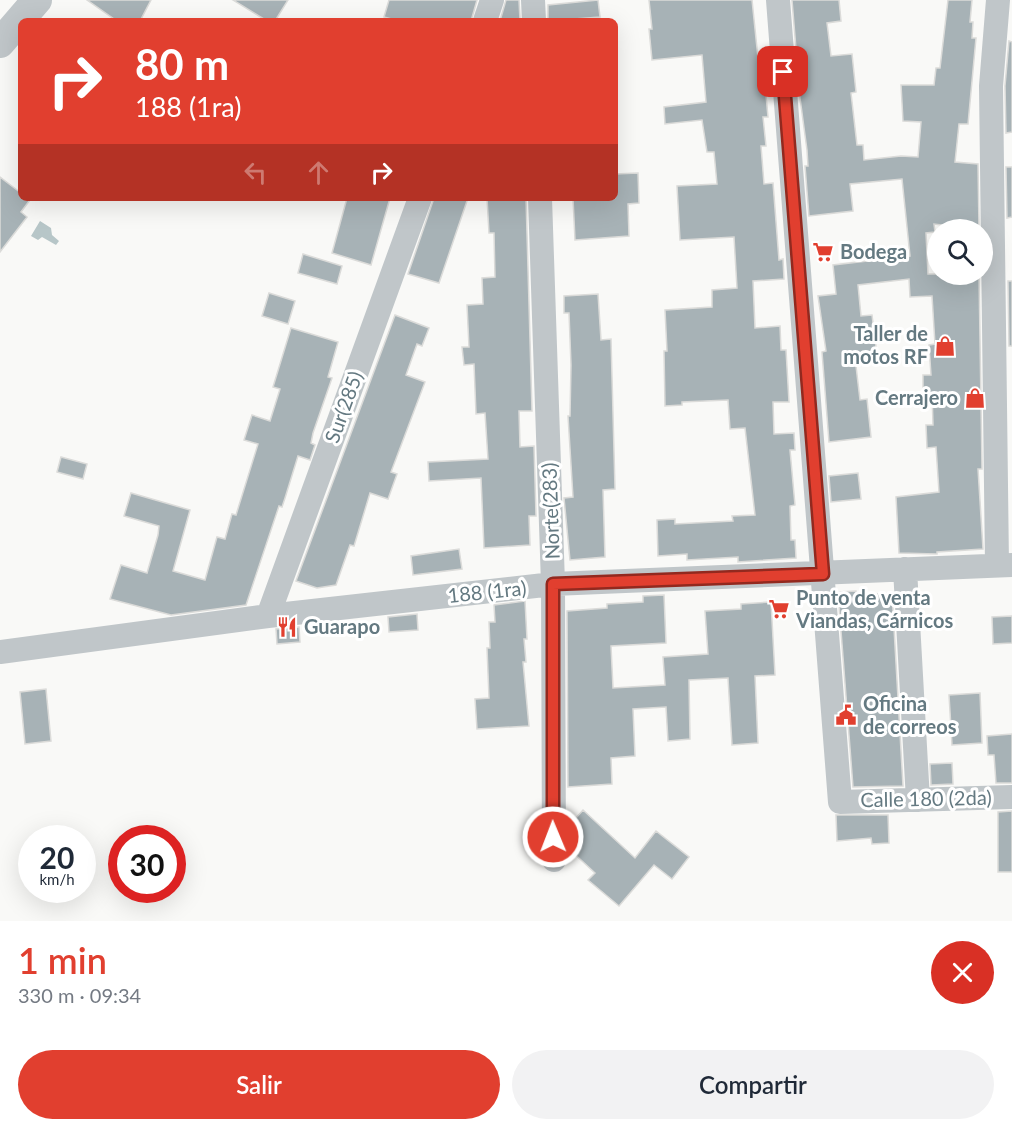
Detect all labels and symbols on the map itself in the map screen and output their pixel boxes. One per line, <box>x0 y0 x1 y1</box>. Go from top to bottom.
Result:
pin <box>757 46 808 97</box>
place label: Bodega <box>840 239 907 263</box>
supermarket icon: Bodega <box>811 240 835 264</box>
place label: Taller de motos RF <box>843 321 928 368</box>
shop icon: Taller de motos RF <box>933 334 957 358</box>
street label: Sur(285) <box>319 368 367 446</box>
place label: Cerrajero <box>875 385 958 409</box>
shop icon: Cerrajero <box>963 386 987 410</box>
street label: Norte(283) <box>536 462 564 560</box>
street label: 188 (1ra) <box>446 575 527 607</box>
place label: Punto de venta Viandas, Cárnicos <box>795 585 953 632</box>
supermarket icon: Punto de venta Viandas, Cárnicos <box>767 597 791 621</box>
place label: Guarapo <box>304 614 380 638</box>
restaurant icon: Guarapo <box>275 615 299 639</box>
place label: Oficina de correos <box>863 691 957 738</box>
public building icon: Oficina de correos <box>834 703 858 727</box>
street label: Calle 180 (2da) <box>860 785 992 811</box>
position arrow <box>521 805 585 869</box>
speed limit sign: 30 <box>108 825 186 903</box>

